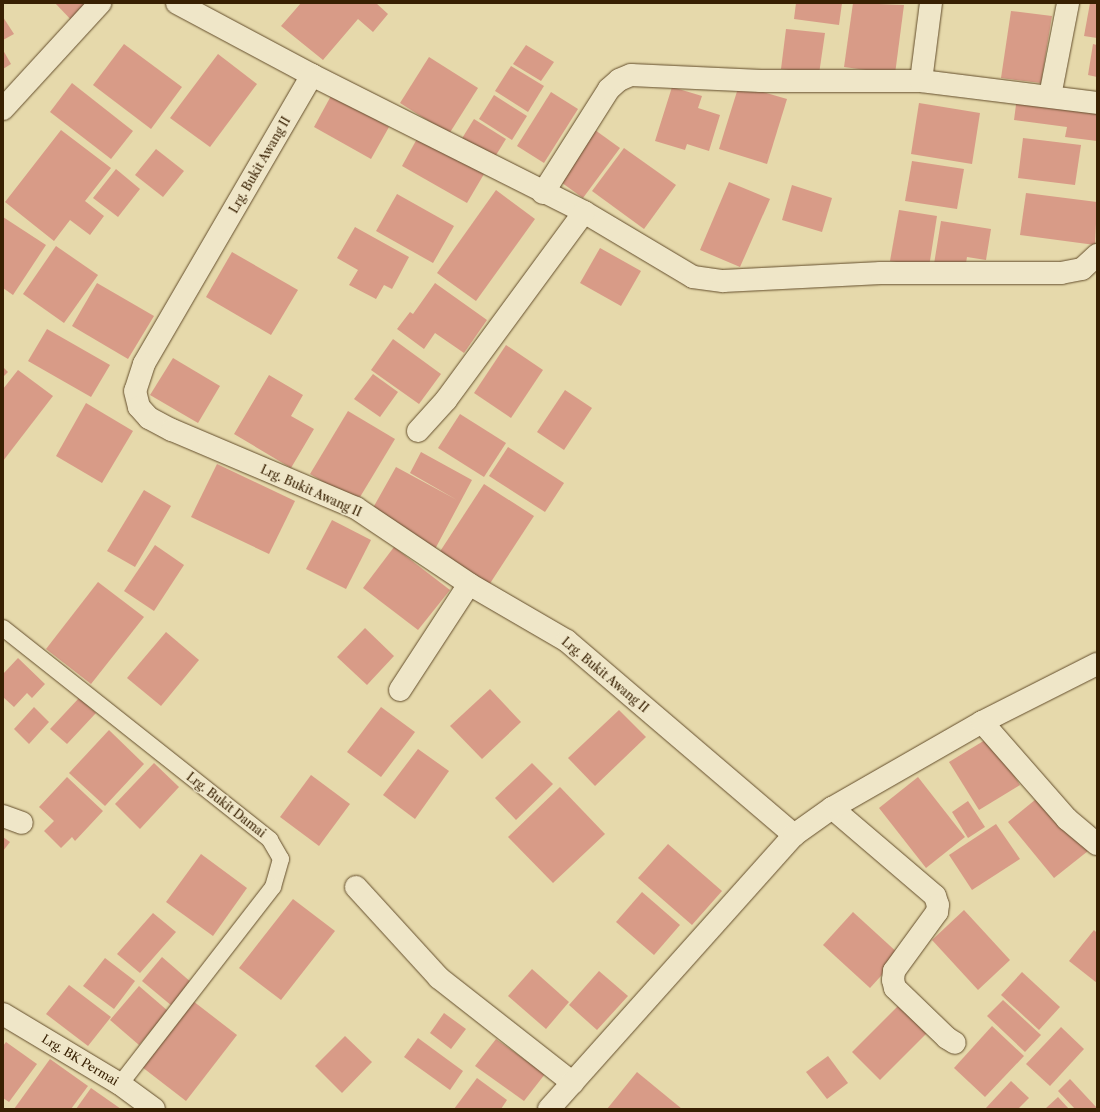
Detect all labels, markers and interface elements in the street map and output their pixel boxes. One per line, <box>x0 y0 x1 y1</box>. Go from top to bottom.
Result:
street label: Lrg. Bukit Awang II <box>226 114 294 216</box>
street label: Lrg. Bukit Awang II <box>258 462 364 520</box>
street label: Lrg. Bukit Awang II <box>558 634 652 716</box>
street label: Lrg. Bukit Damai <box>184 770 268 840</box>
street label: Lrg. BK Permai <box>39 1031 121 1089</box>

